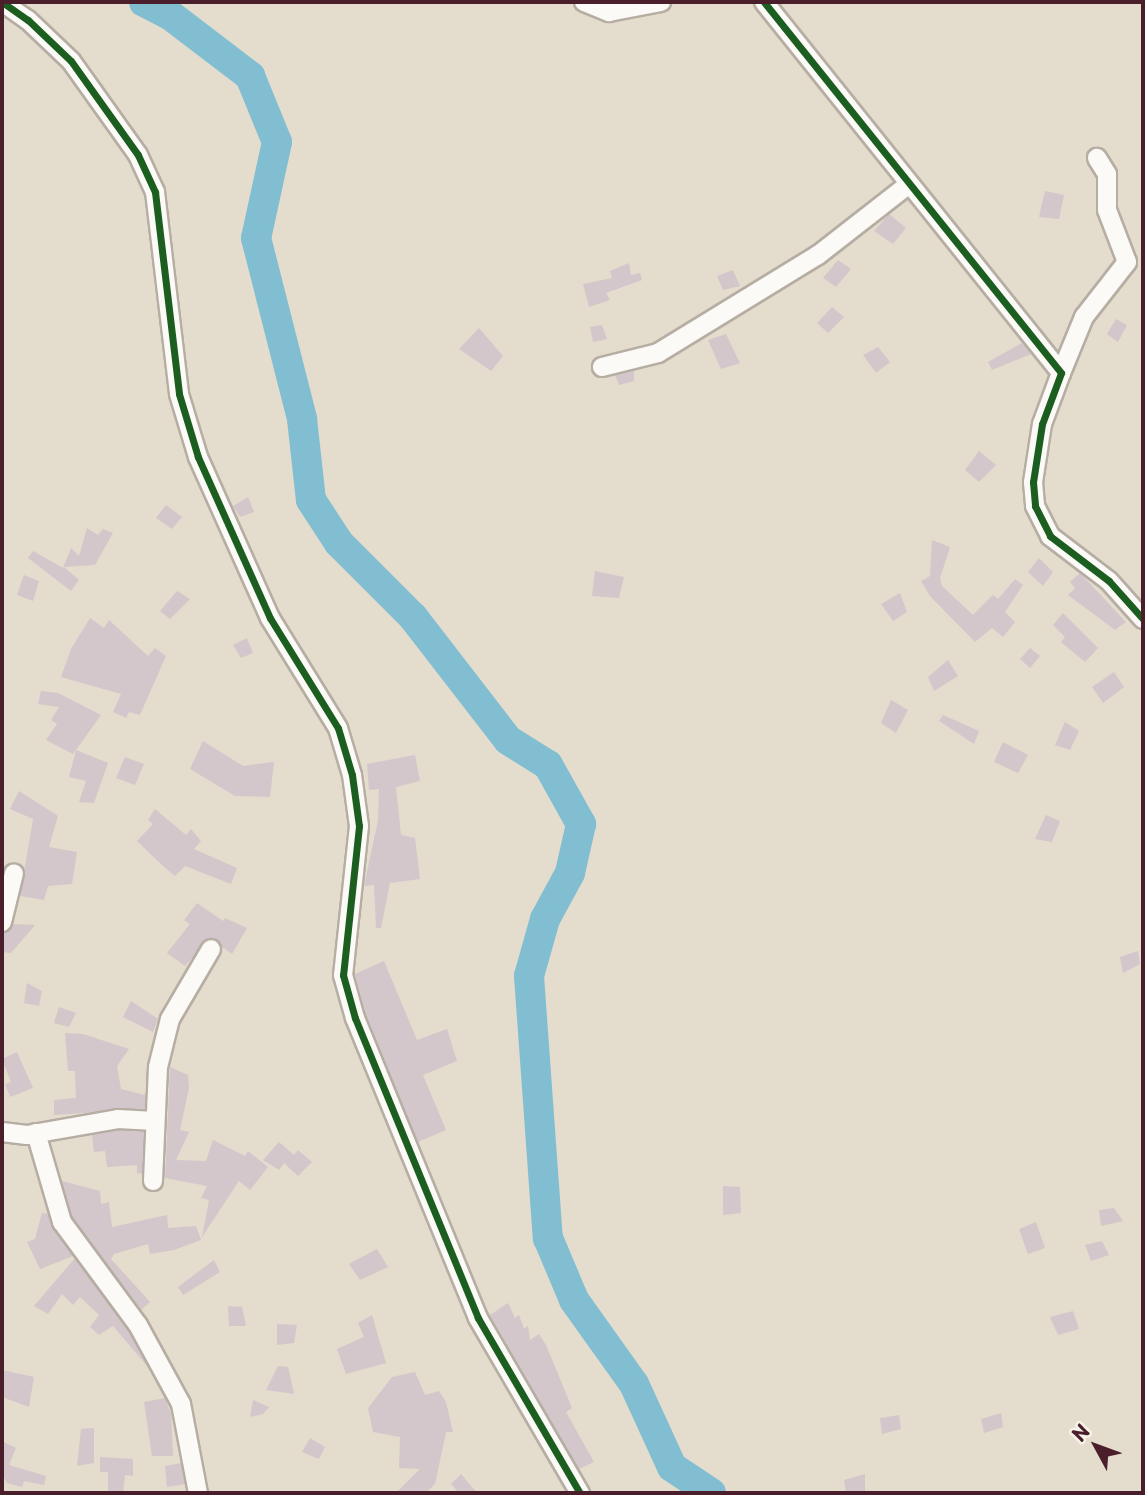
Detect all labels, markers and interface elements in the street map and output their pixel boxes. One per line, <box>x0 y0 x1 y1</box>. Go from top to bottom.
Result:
north arrow <box>1061 1411 1131 1481</box>
text: N <box>1065 1417 1096 1447</box>

